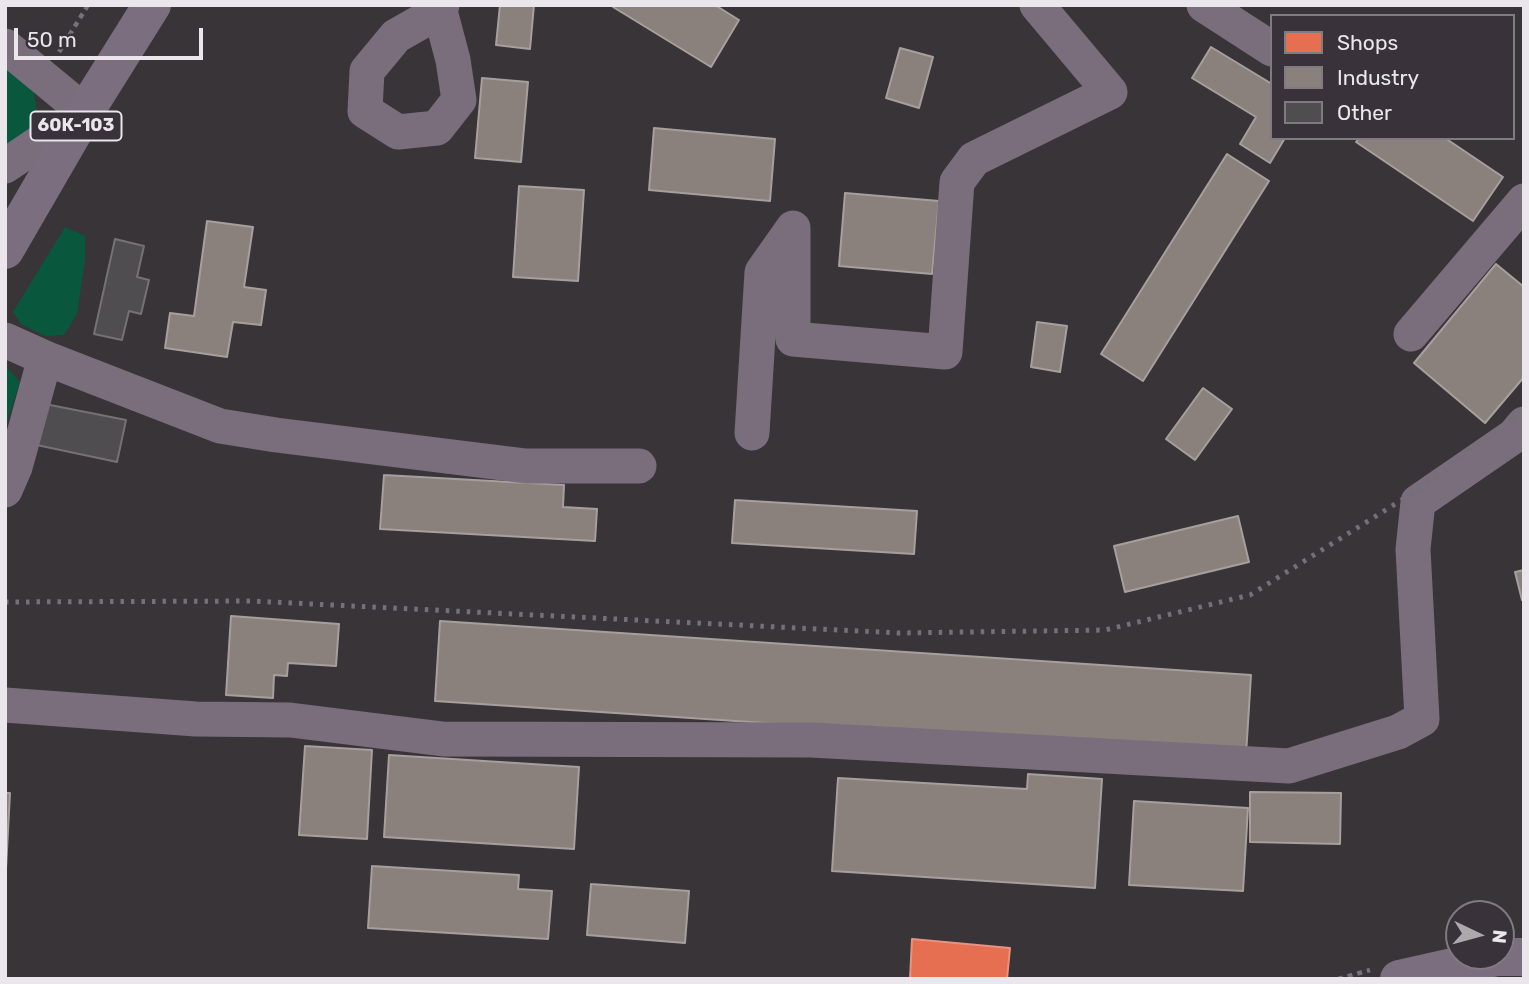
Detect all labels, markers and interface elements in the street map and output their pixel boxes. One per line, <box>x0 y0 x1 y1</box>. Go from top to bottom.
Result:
scale bar <box>18 14 206 58</box>
legend <box>1270 14 1515 140</box>
text: 50 m <box>27 27 77 52</box>
text: Shops <box>1337 30 1398 55</box>
text: Industry <box>1337 65 1419 90</box>
text: Other <box>1337 100 1392 125</box>
road number: 60К-103 <box>31 112 122 140</box>
north arrow <box>1445 900 1515 970</box>
text: N <box>1487 929 1511 945</box>

